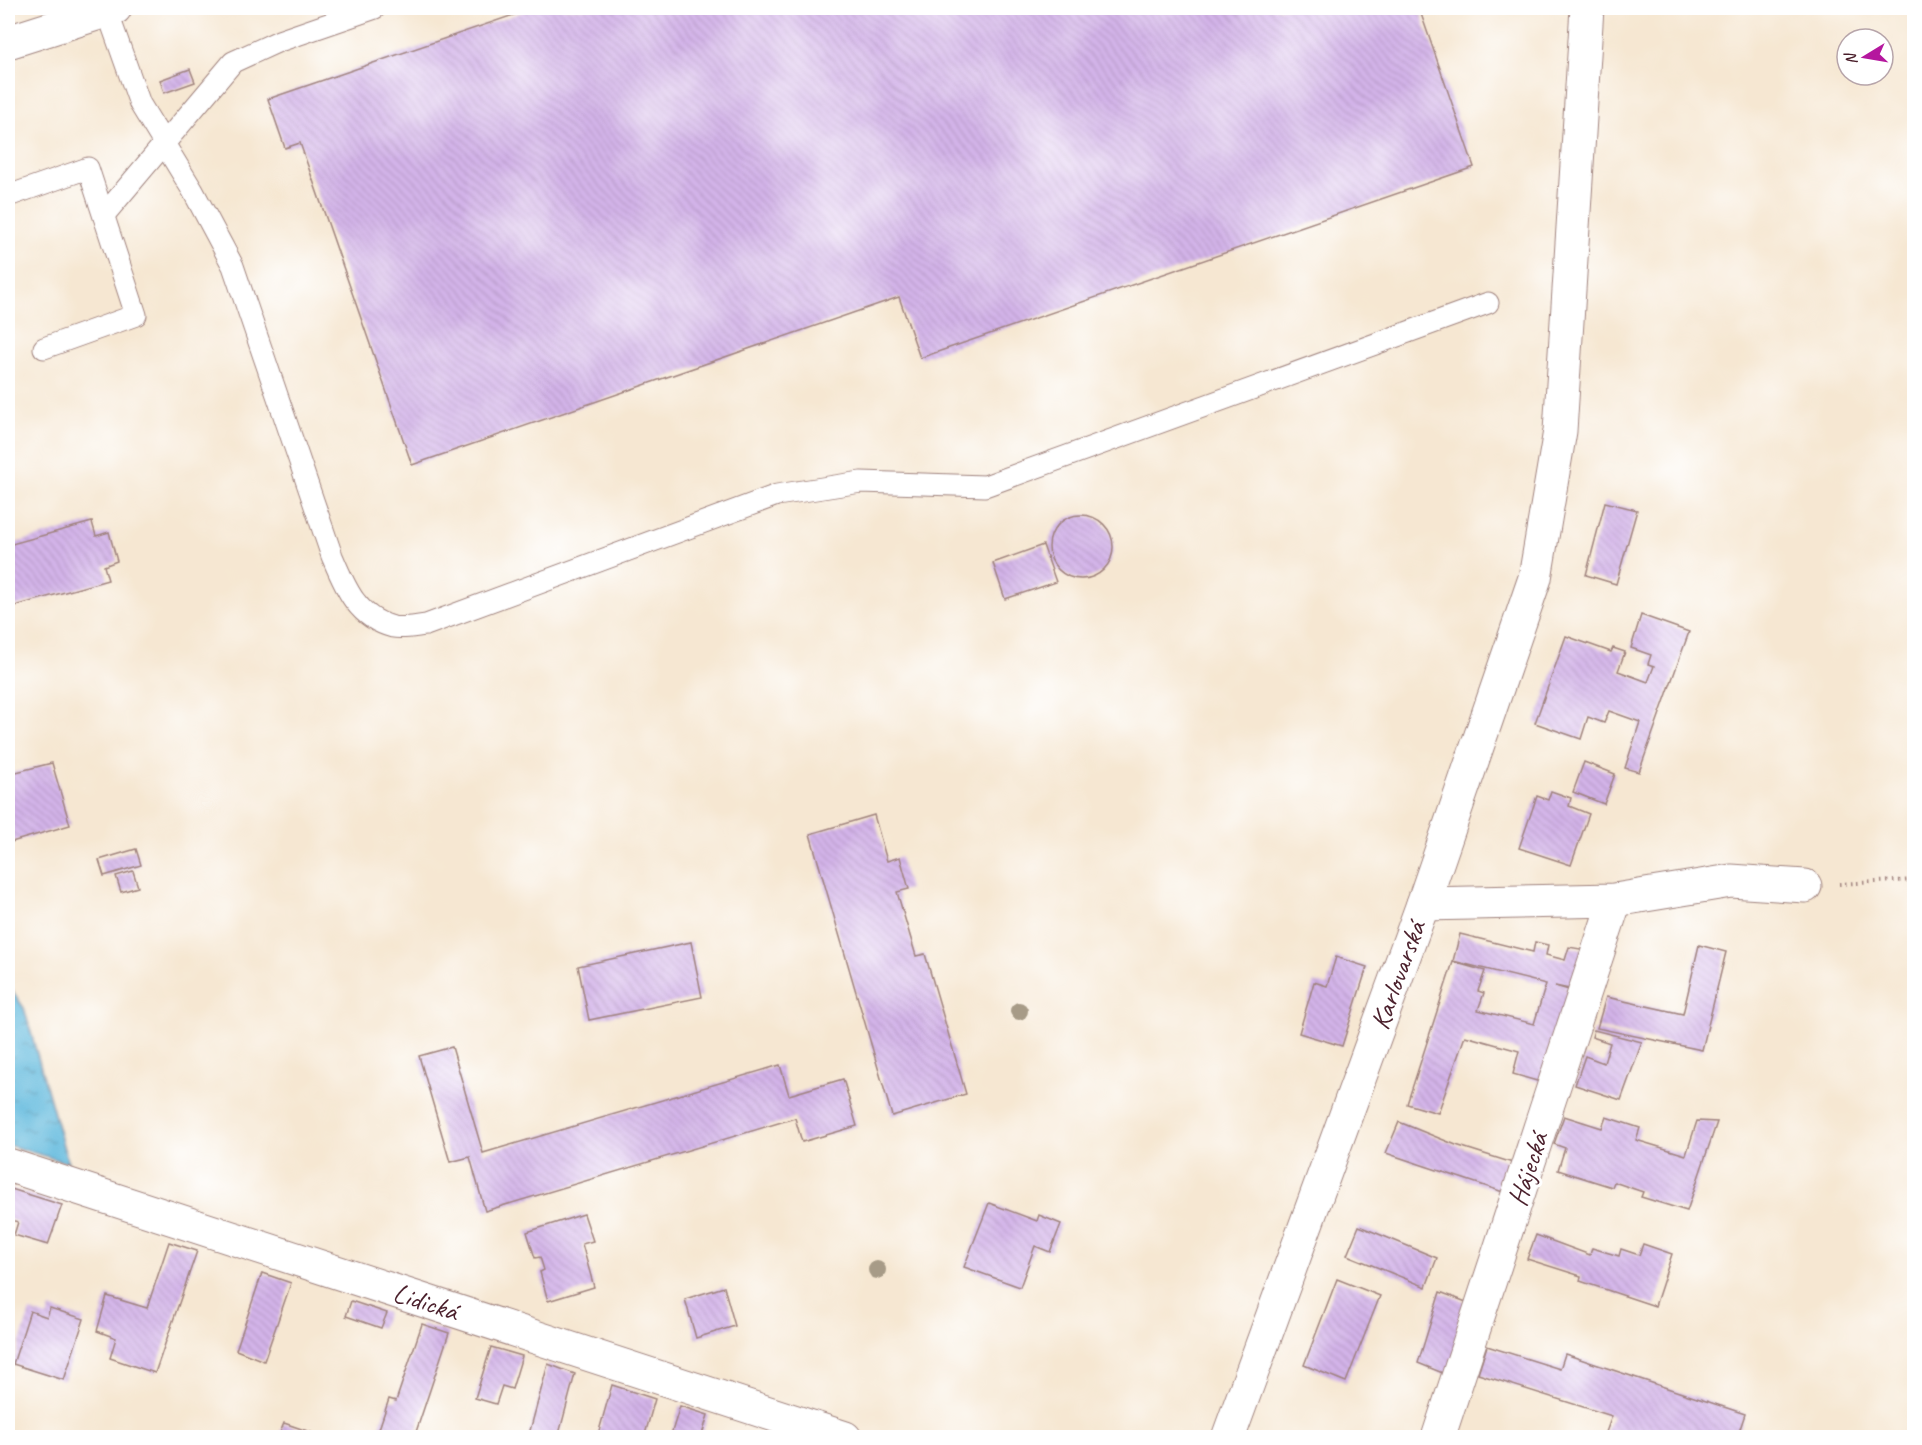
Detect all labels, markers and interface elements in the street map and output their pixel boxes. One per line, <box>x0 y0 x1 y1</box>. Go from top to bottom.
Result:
north arrow <box>1835 27 1895 87</box>
text: N <box>1840 50 1862 66</box>
street label: Karlovarská <box>1362 914 1434 1034</box>
street label: Hájecká <box>1499 1125 1557 1210</box>
street label: Lidická <box>389 1275 465 1329</box>

